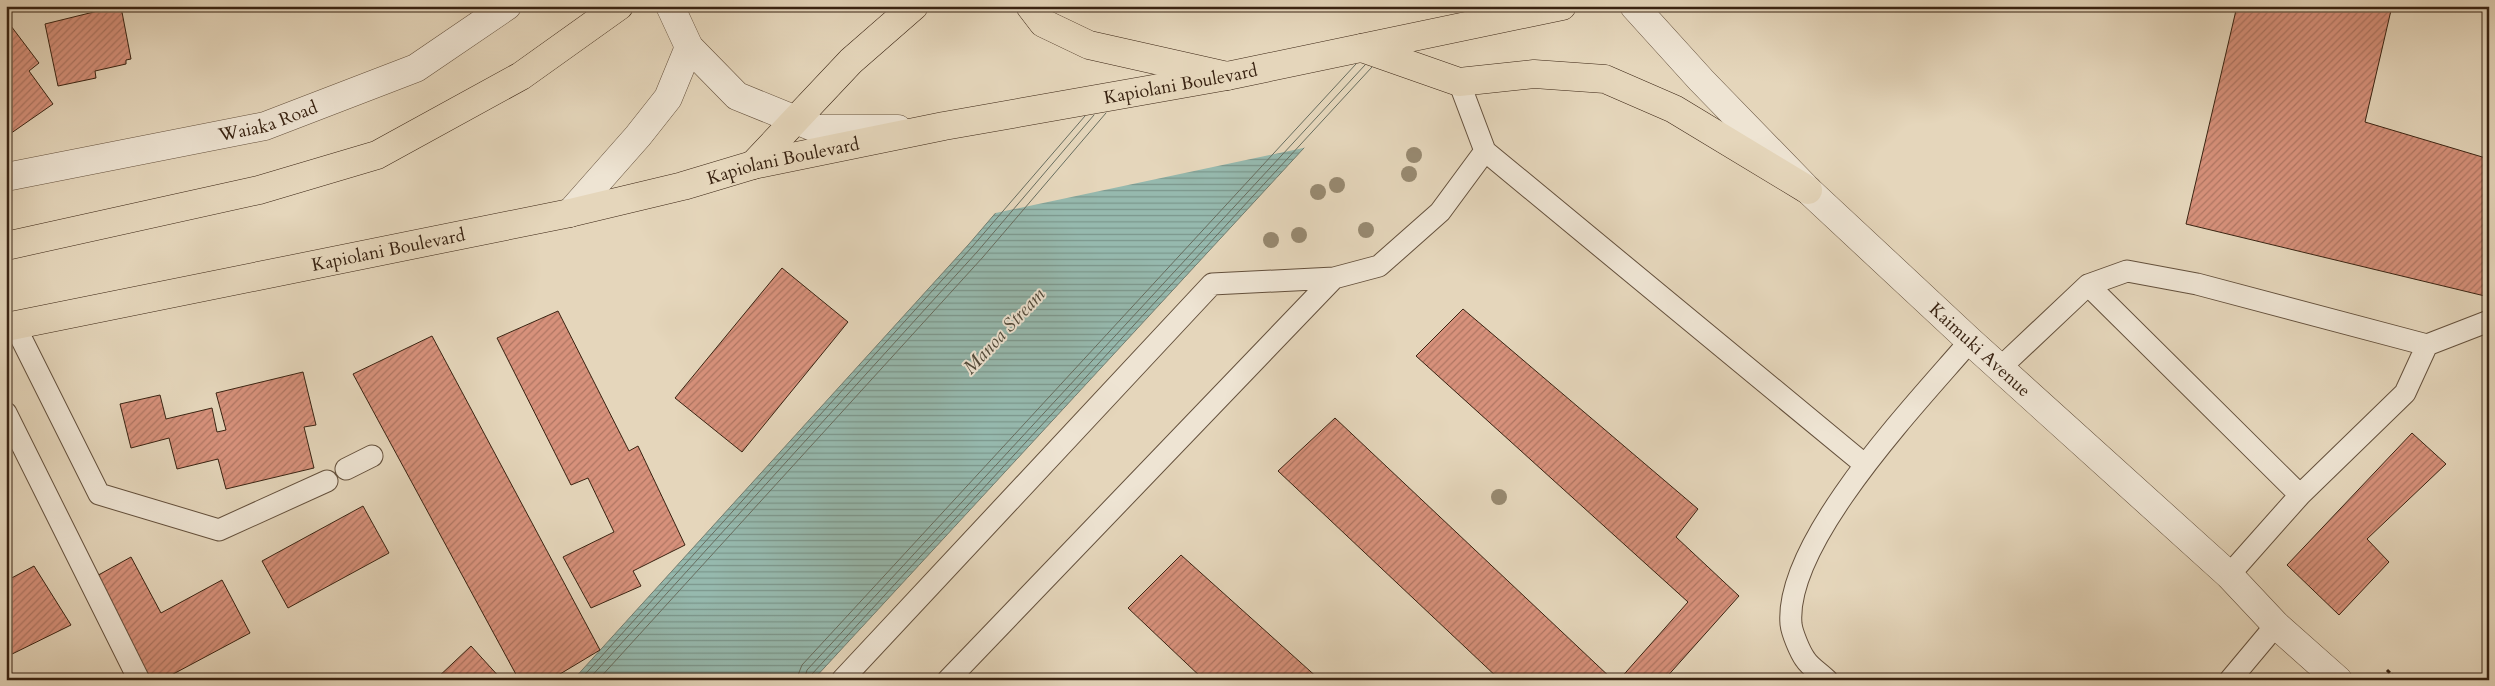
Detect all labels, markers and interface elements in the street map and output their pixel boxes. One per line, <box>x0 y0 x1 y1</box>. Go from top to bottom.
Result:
street label: Kapiolani Boulevard <box>1102 57 1260 110</box>
street label: Waiaka Road <box>215 94 321 148</box>
street label: Kapiolani Boulevard <box>704 131 862 191</box>
street label: Kapiolani Boulevard <box>309 222 467 277</box>
water label: Manoa Stream <box>957 282 1051 380</box>
street label: Kaimuki Avenue <box>1924 297 2036 403</box>

